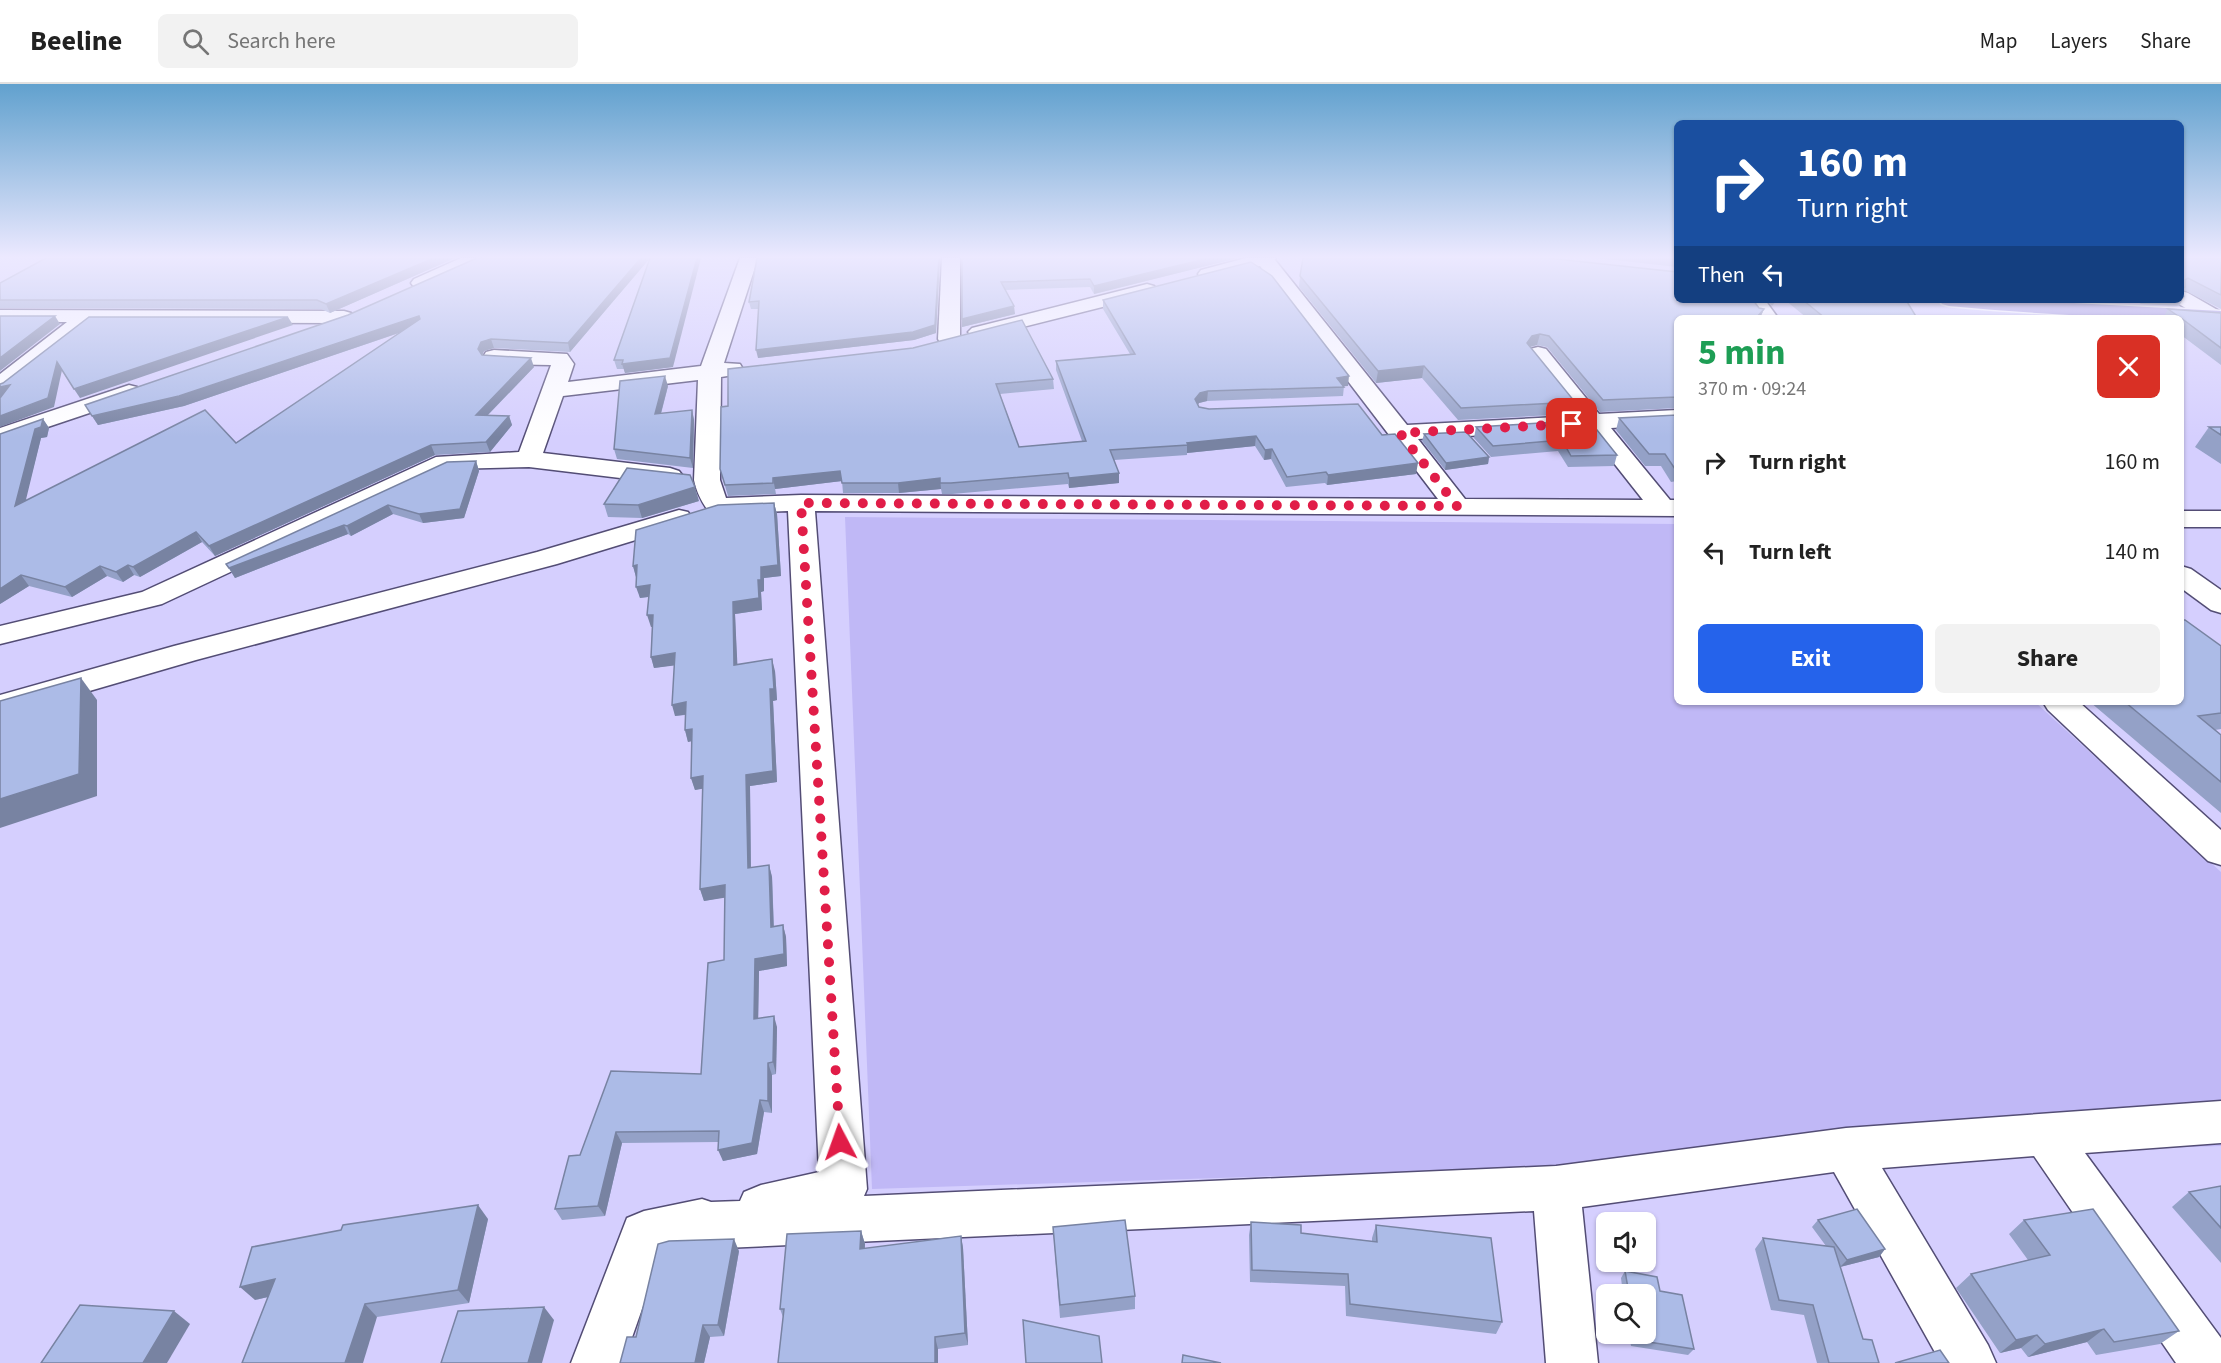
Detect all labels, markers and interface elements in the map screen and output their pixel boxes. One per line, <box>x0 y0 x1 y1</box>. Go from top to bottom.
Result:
search box <box>158 14 578 68</box>
text: Beeline <box>30 21 122 61</box>
icon: search <box>179 25 212 58</box>
text: Search here <box>227 25 336 57</box>
text: Map <box>1980 26 2017 56</box>
text: Layers <box>2050 26 2107 56</box>
text: Share <box>2140 26 2191 56</box>
text: 160 m <box>1797 133 1908 193</box>
icon: right <box>1698 144 1776 222</box>
text: Turn right <box>1797 189 1908 228</box>
icon: left <box>1757 258 1790 291</box>
text: Then <box>1698 259 1745 291</box>
text: 5 min <box>1698 327 1786 378</box>
button: close <box>2097 335 2160 398</box>
text: 370 m · 09:24 <box>1698 375 1806 403</box>
pin <box>1546 398 1597 449</box>
icon: arrive <box>1555 407 1588 440</box>
icon: right <box>1698 446 1731 479</box>
text: Turn right <box>1749 446 1846 478</box>
text: 160 m <box>2105 446 2160 478</box>
icon: left <box>1698 536 1731 569</box>
text: Turn left <box>1749 536 1831 568</box>
text: 140 m <box>2105 536 2160 568</box>
button: Exit <box>1698 624 1923 693</box>
button: Share <box>1935 624 2160 693</box>
position arrow <box>808 1110 872 1174</box>
map controls <box>1596 1212 1656 1344</box>
button: sound <box>1596 1212 1656 1272</box>
button: search <box>1596 1284 1656 1344</box>

